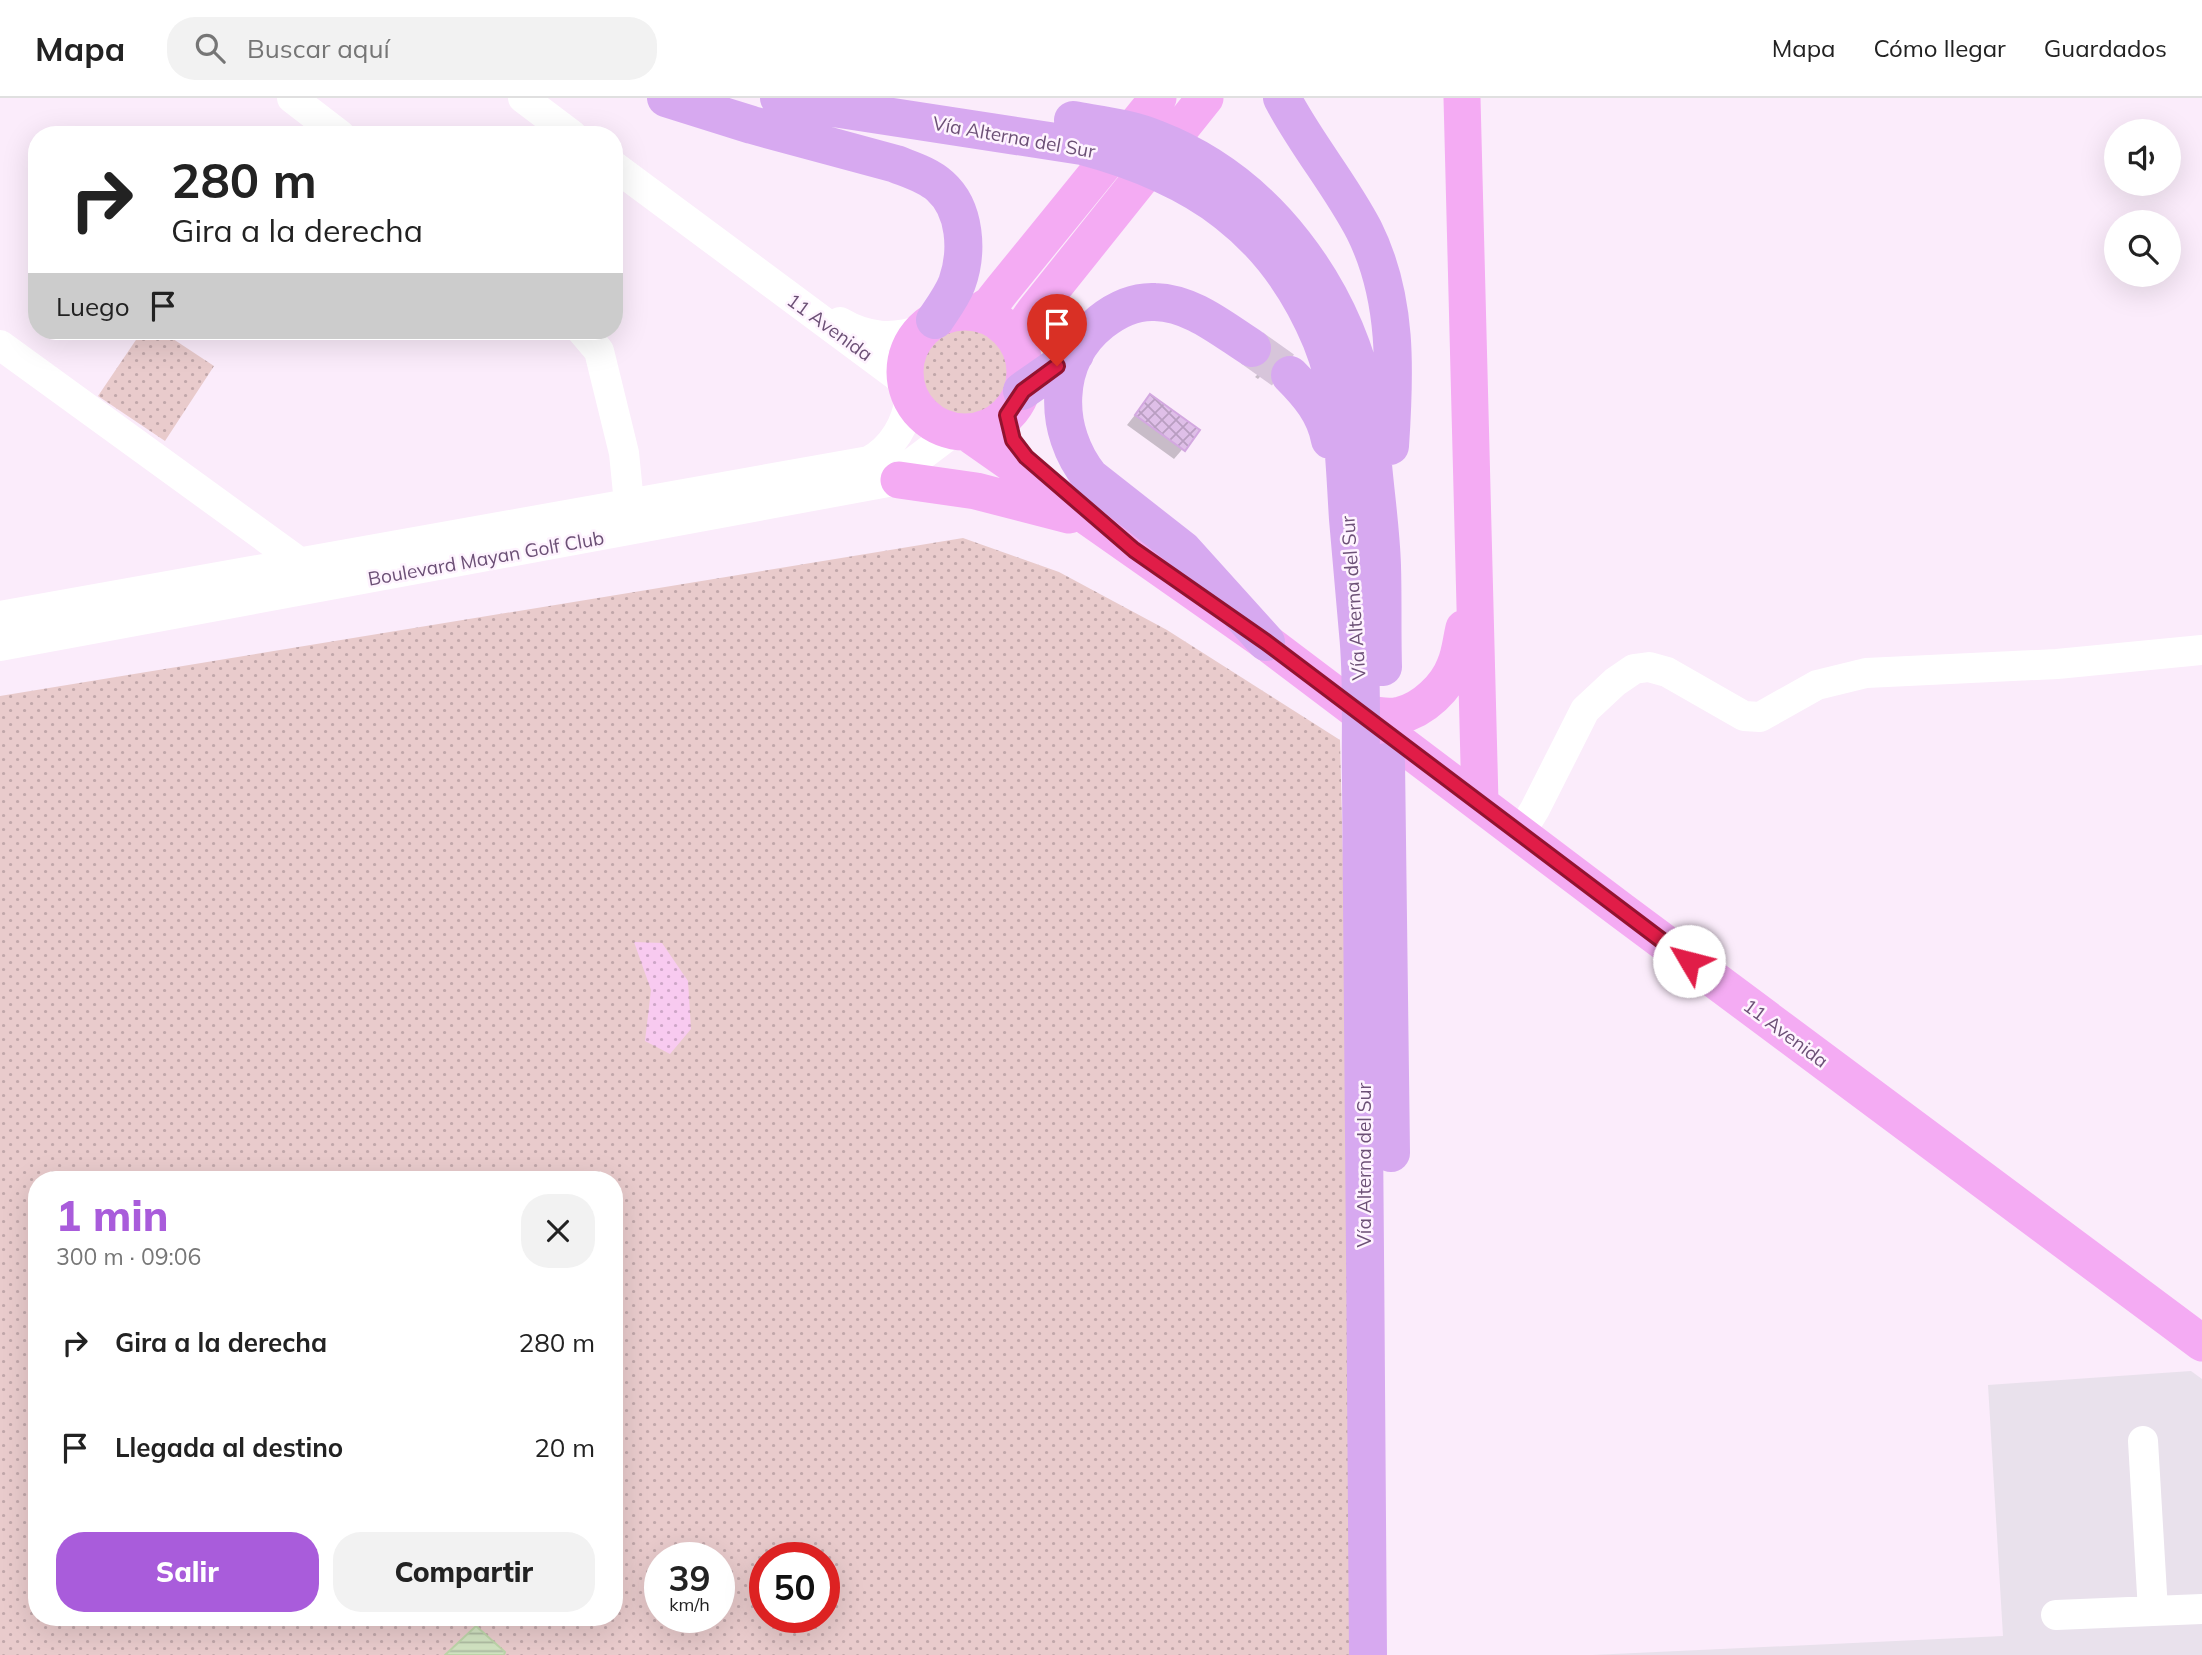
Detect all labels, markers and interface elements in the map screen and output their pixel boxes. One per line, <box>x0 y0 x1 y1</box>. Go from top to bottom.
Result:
search box <box>167 17 657 80</box>
text: Mapa <box>35 28 125 69</box>
icon: search <box>191 29 229 67</box>
text: Buscar aquí <box>247 32 390 65</box>
text: Mapa <box>1772 33 1835 63</box>
text: Cómo llegar <box>1873 33 2006 63</box>
text: Guardados <box>2044 33 2167 63</box>
street label: Vía Alterna del Sur <box>931 111 1097 163</box>
map controls <box>2104 119 2181 287</box>
button: sound <box>2104 119 2181 196</box>
text: 280 m <box>171 149 317 210</box>
icon: right <box>56 154 147 245</box>
text: Gira a la derecha <box>171 210 423 250</box>
button: search <box>2104 210 2181 287</box>
icon: arrive <box>144 287 182 325</box>
street label: 11 Avenida <box>783 288 877 366</box>
text: Luego <box>56 290 130 323</box>
pin <box>1027 294 1087 366</box>
icon: arrive <box>1038 305 1076 343</box>
street label: Vía Alterna del Sur <box>1335 515 1371 681</box>
street label: Boulevard Mayan Golf Club <box>366 525 606 591</box>
position arrow <box>1652 924 1726 998</box>
street label: 11 Avenida <box>1739 993 1833 1073</box>
street label: Vía Alterna del Sur <box>1352 1082 1376 1247</box>
text: 1 min <box>56 1189 169 1242</box>
button: close <box>521 1194 595 1268</box>
text: 300 m · 09:06 <box>56 1242 201 1271</box>
icon: right <box>56 1324 94 1362</box>
text: Gira a la derecha <box>115 1326 327 1359</box>
text: 280 m <box>519 1326 595 1359</box>
icon: arrive <box>56 1429 94 1467</box>
text: Llegada al destino <box>115 1431 343 1464</box>
text: 20 m <box>534 1431 595 1464</box>
button: Salir <box>56 1532 319 1612</box>
button: Compartir <box>333 1532 595 1612</box>
speed limit sign: 50 <box>749 1542 840 1633</box>
text: 39 <box>668 1556 711 1600</box>
text: km/h <box>669 1593 710 1616</box>

